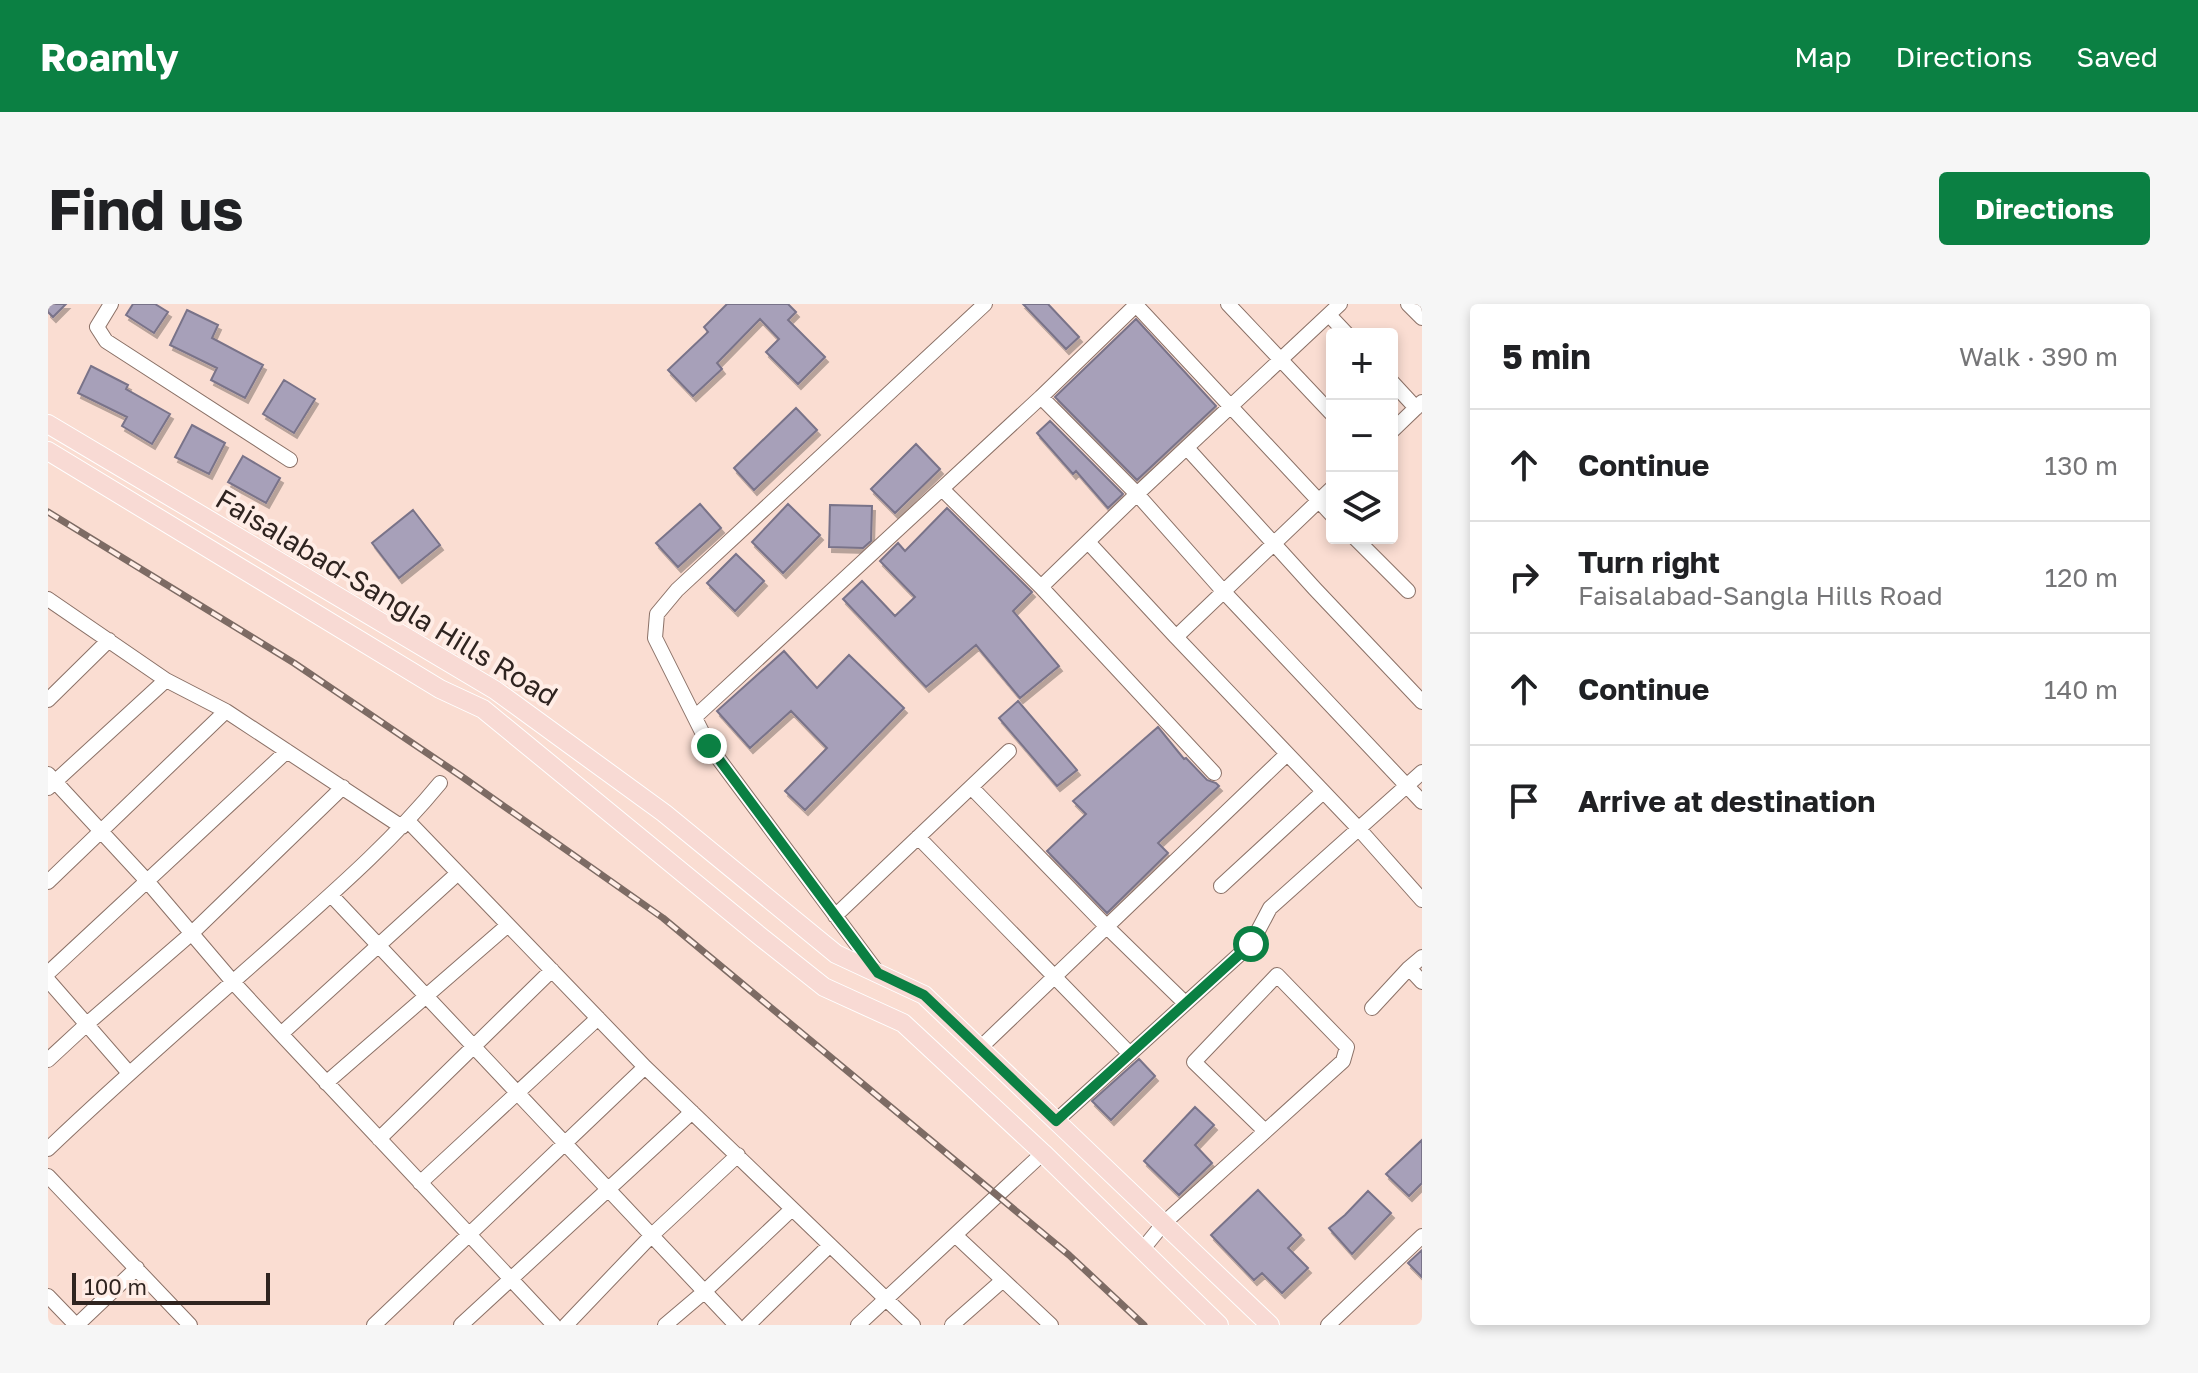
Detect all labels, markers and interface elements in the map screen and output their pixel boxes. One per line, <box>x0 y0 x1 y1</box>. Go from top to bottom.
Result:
text: Roamly <box>40 34 179 79</box>
text: Map <box>1794 40 1851 73</box>
text: Directions <box>1895 40 2032 73</box>
text: Saved <box>2076 40 2158 73</box>
button: Directions <box>1939 172 2150 245</box>
text: Find us <box>48 175 244 242</box>
map controls <box>1326 328 1398 544</box>
button: + <box>1326 328 1398 400</box>
text: 5 min <box>1502 336 1591 376</box>
text: Walk · 390 m <box>1959 341 2118 372</box>
button: − <box>1326 400 1398 472</box>
icon: ahead <box>1502 443 1546 487</box>
text: Continue <box>1578 447 1709 483</box>
text: 130 m <box>2045 450 2118 481</box>
button: layers <box>1326 472 1398 544</box>
street label: Faisalabad-Sangla Hills Road <box>210 482 564 712</box>
text: Turn right <box>1578 544 1720 580</box>
icon: right <box>1502 555 1546 599</box>
text: 120 m <box>2045 562 2118 593</box>
text: Faisalabad-Sangla Hills Road <box>1578 580 1943 611</box>
icon: ahead <box>1502 667 1546 711</box>
text: Continue <box>1578 671 1709 707</box>
text: 140 m <box>2044 674 2118 705</box>
route end <box>691 728 727 764</box>
icon: arrive <box>1502 779 1546 823</box>
text: Arrive at destination <box>1578 783 1875 819</box>
route start <box>1233 926 1269 962</box>
scale bar <box>72 1269 270 1305</box>
text: 100 m <box>84 1273 147 1300</box>

